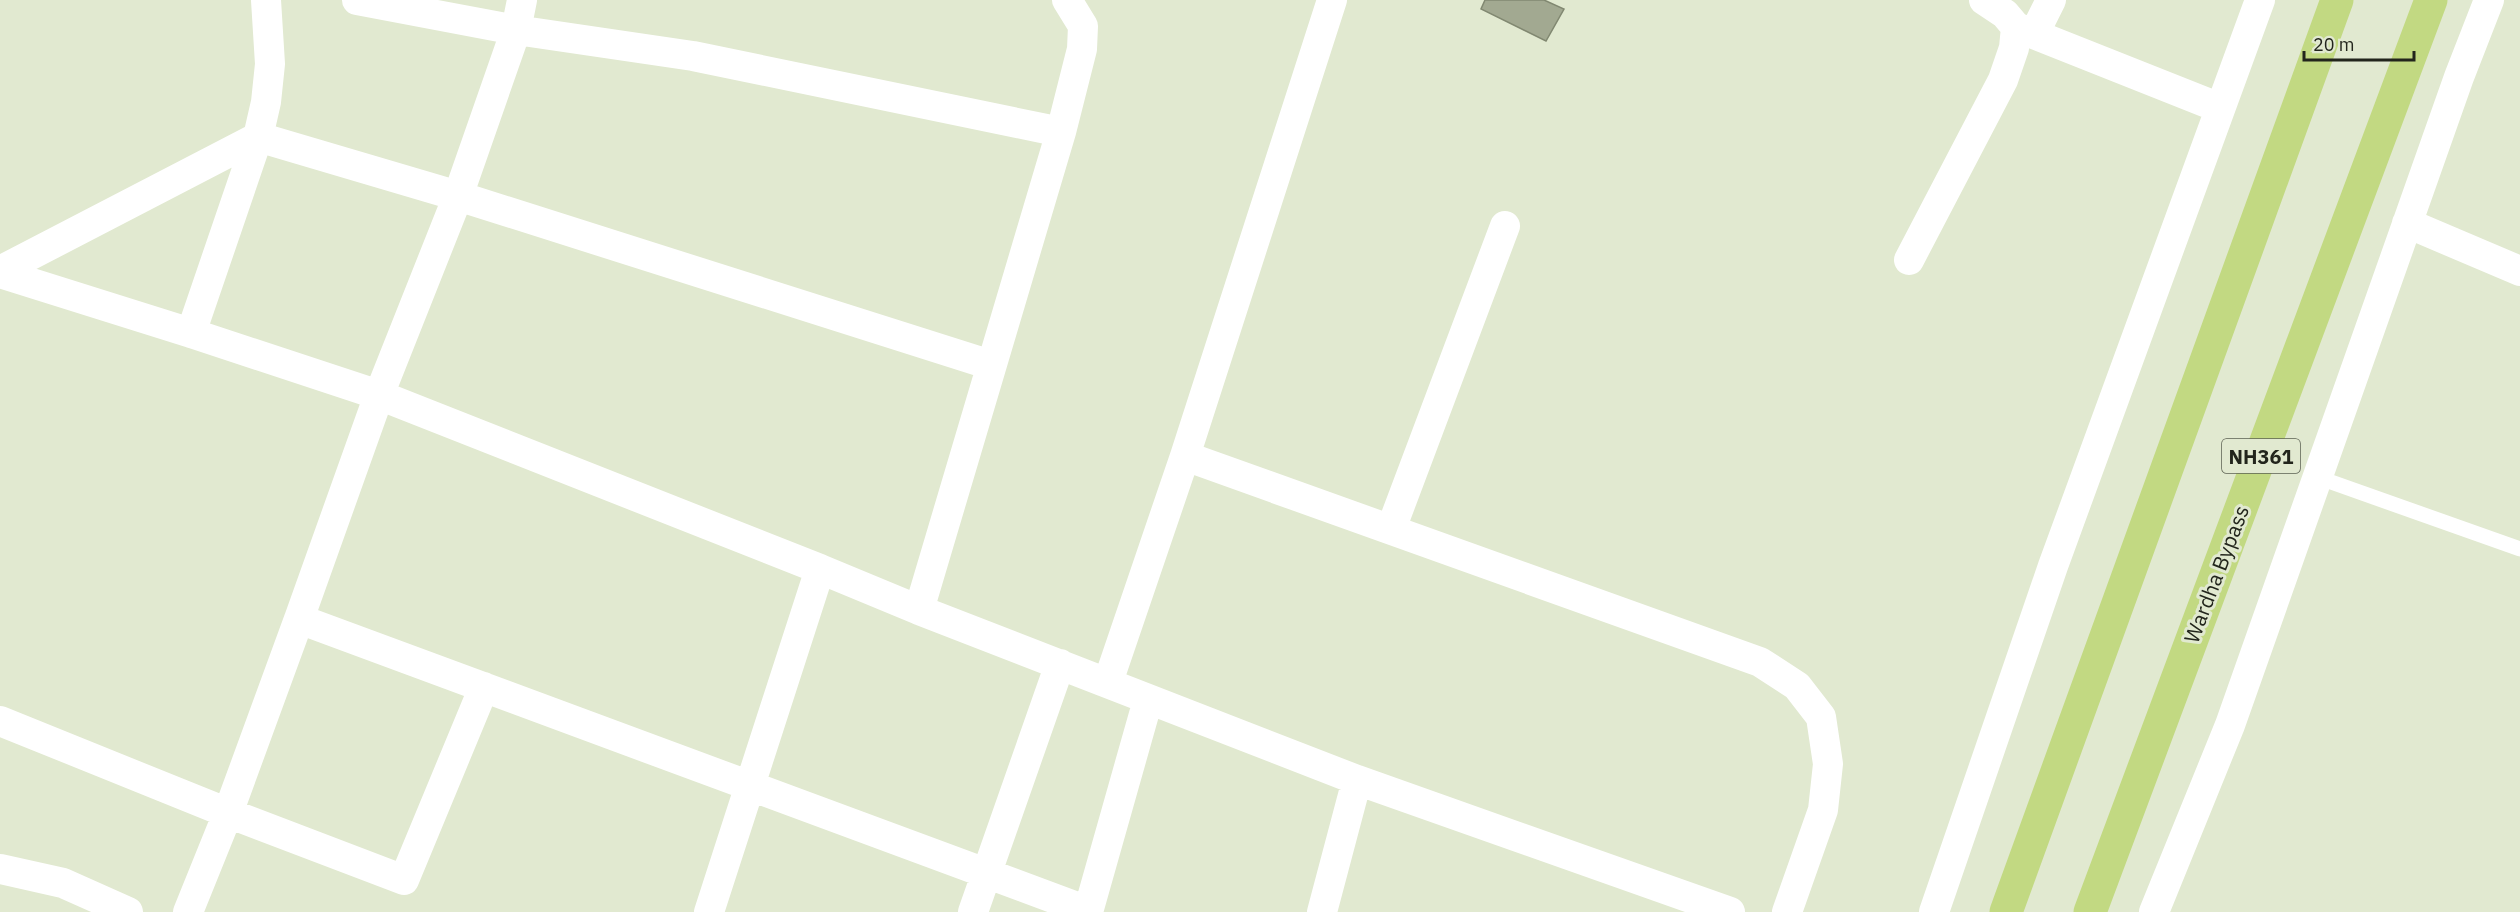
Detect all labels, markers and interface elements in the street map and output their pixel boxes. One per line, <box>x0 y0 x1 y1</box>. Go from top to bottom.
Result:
scale bar <box>2304 24 2414 62</box>
text: 20 m <box>2313 33 2355 56</box>
road number: NH361 <box>2222 439 2300 473</box>
street label: Wardha Bypass <box>2177 501 2255 647</box>

